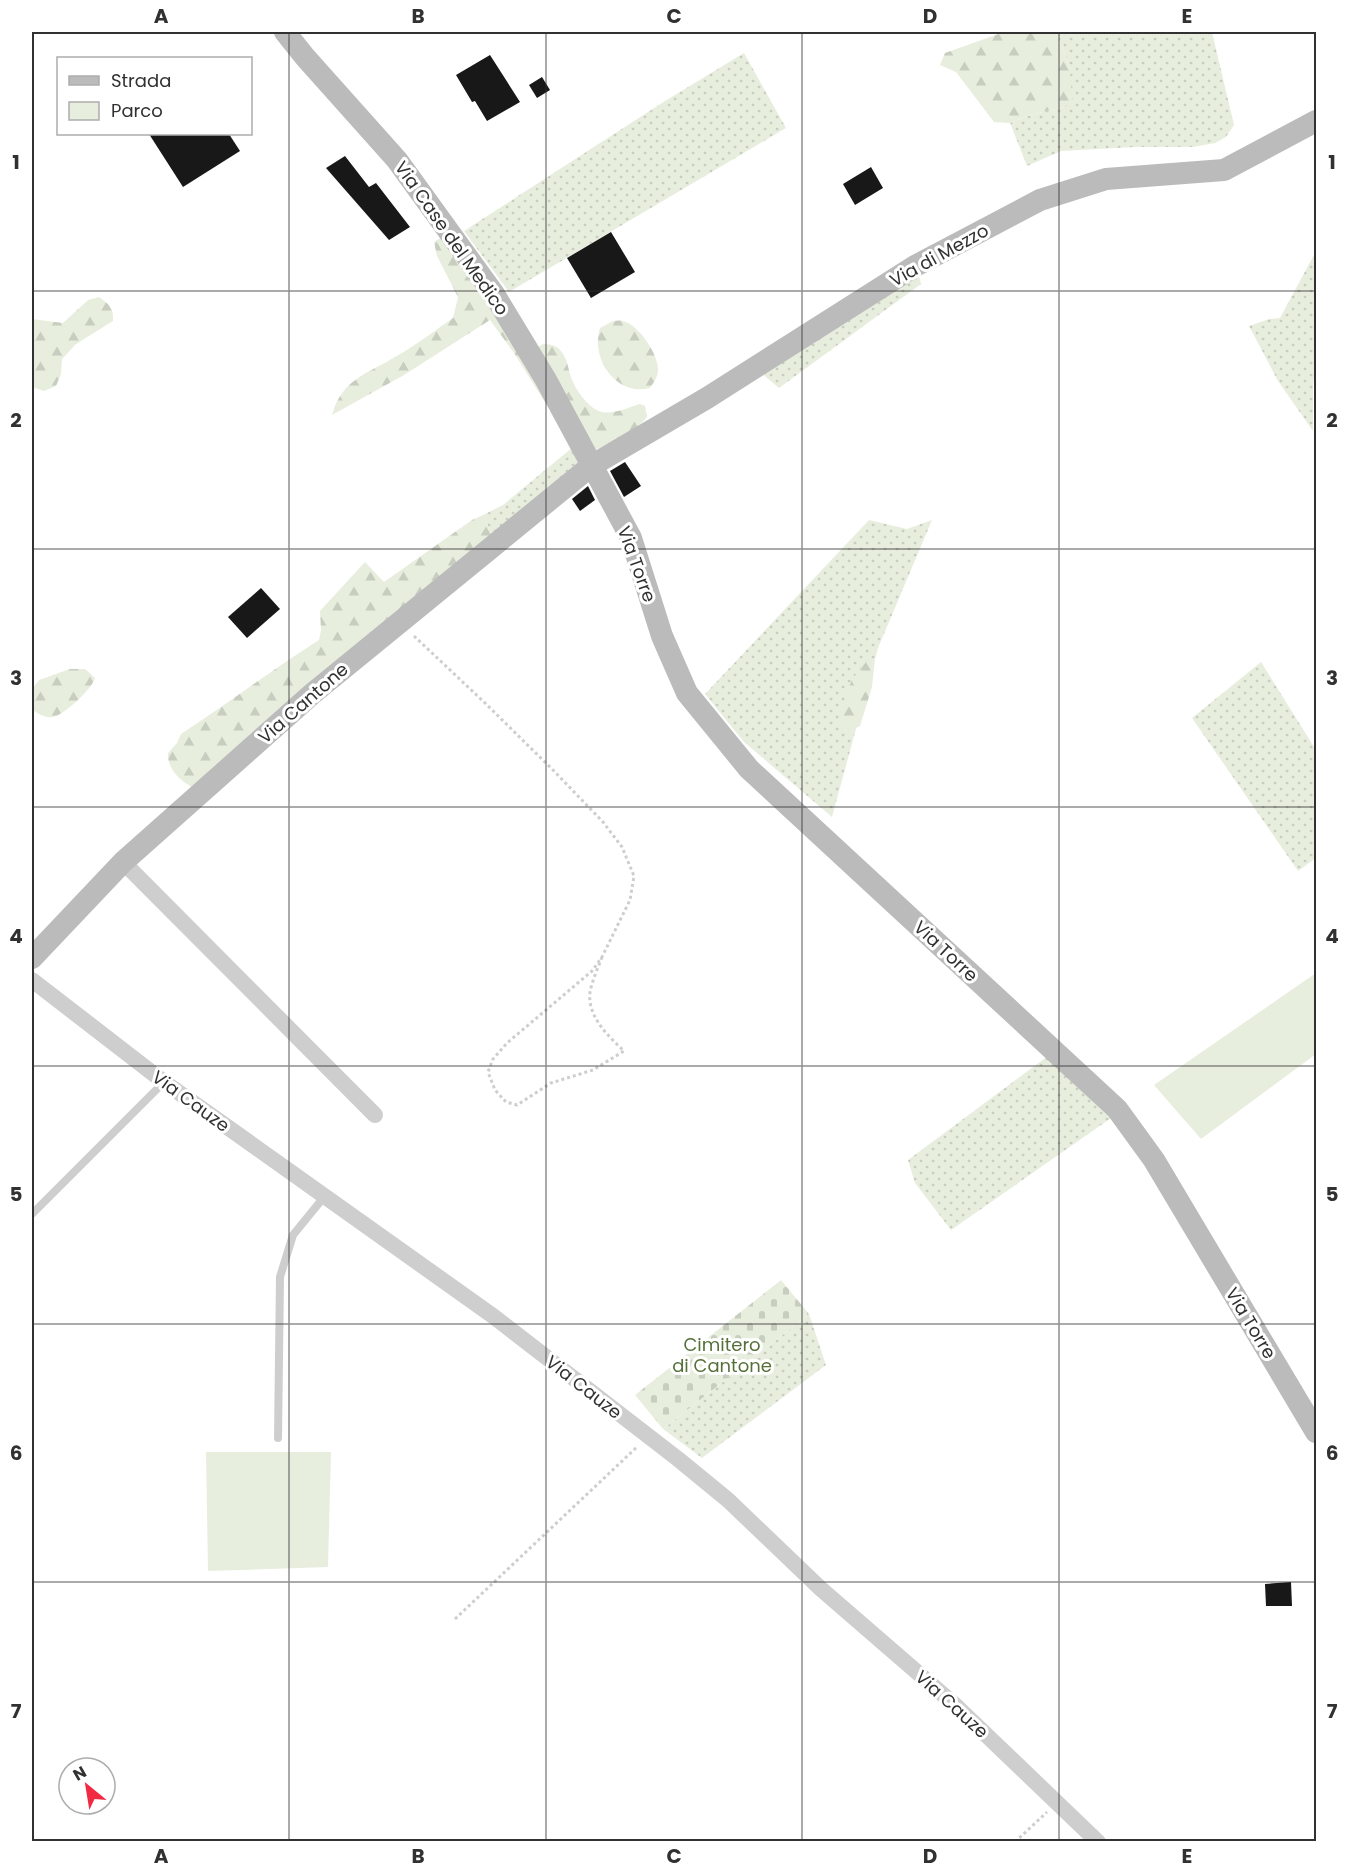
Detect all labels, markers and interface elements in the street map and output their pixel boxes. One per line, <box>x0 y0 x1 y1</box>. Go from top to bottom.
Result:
text: A <box>154 2 169 30</box>
text: B <box>411 2 425 30</box>
text: C <box>666 2 682 30</box>
text: D <box>923 2 937 30</box>
text: E <box>1182 2 1192 30</box>
legend <box>57 57 252 135</box>
text: Strada <box>111 68 171 93</box>
text: Parco <box>111 98 163 123</box>
text: 1 <box>12 148 20 176</box>
text: 1 <box>1328 148 1336 176</box>
street label: Via Case del Medico <box>389 156 515 320</box>
street label: Via di Mezzo <box>885 218 993 292</box>
text: 2 <box>10 406 22 434</box>
text: 2 <box>1326 406 1338 434</box>
street label: Via Torre <box>612 522 662 606</box>
street label: Via Cantone <box>253 657 353 749</box>
text: 3 <box>10 664 22 692</box>
text: 3 <box>1326 664 1338 692</box>
street label: Via Torre <box>908 915 984 987</box>
text: 4 <box>9 922 23 950</box>
text: 4 <box>1325 922 1339 950</box>
street label: Via Cauze <box>147 1064 235 1138</box>
text: 5 <box>10 1180 23 1208</box>
text: 5 <box>1326 1180 1339 1208</box>
street label: Via Torre <box>1220 1283 1282 1363</box>
park label: Cimitero di Cantone <box>672 1332 772 1378</box>
street label: Via Cauze <box>541 1349 627 1425</box>
text: 6 <box>10 1439 22 1467</box>
text: 6 <box>1326 1439 1338 1467</box>
street label: Via Cauze <box>910 1664 994 1744</box>
text: 7 <box>11 1697 22 1725</box>
text: 7 <box>1327 1697 1338 1725</box>
north arrow <box>57 1756 117 1816</box>
text: N <box>69 1760 91 1786</box>
text: A <box>154 1842 169 1870</box>
text: B <box>411 1842 425 1870</box>
text: C <box>666 1842 682 1870</box>
text: D <box>923 1842 937 1870</box>
text: E <box>1182 1842 1192 1870</box>

